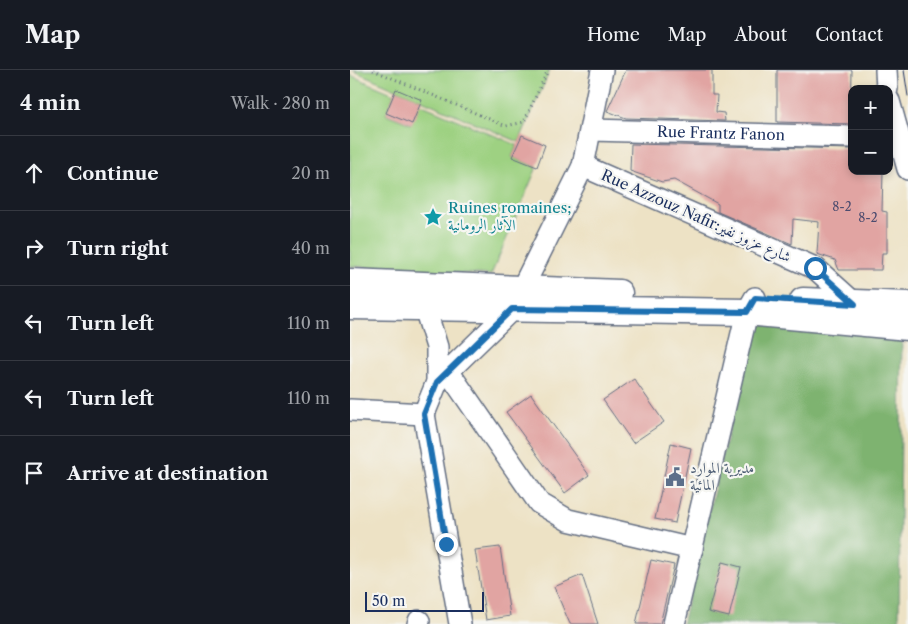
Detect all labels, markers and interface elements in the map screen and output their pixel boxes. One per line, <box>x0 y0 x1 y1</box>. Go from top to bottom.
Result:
text: Map <box>25 20 80 49</box>
text: Home <box>587 24 640 46</box>
text: Map <box>668 24 706 46</box>
text: About <box>734 24 787 46</box>
text: Contact <box>815 24 883 46</box>
map controls <box>848 85 893 175</box>
button: + <box>848 85 893 130</box>
text: 4 min <box>20 90 81 115</box>
text: Walk · 280 m <box>231 93 330 113</box>
street label: Rue Frantz Fanon <box>657 122 786 144</box>
button: − <box>848 130 893 175</box>
icon: ahead <box>20 159 48 187</box>
text: Continue <box>67 162 159 185</box>
text: 20 m <box>291 163 330 183</box>
street label: Rue Azzouz Nafir;شارع عزوز نفير <box>597 165 794 270</box>
place label: Ruines romaines; الآثار الرومانية <box>448 198 571 234</box>
house number: 8-2 <box>832 199 852 214</box>
place icon: Ruines romaines; الآثار الرومانية <box>422 206 444 228</box>
house number: 8-2 <box>858 210 878 225</box>
icon: right <box>20 234 48 262</box>
text: Turn right <box>67 237 168 260</box>
text: 40 m <box>291 238 330 258</box>
route start <box>804 257 827 280</box>
icon: left <box>20 309 48 337</box>
text: Turn left <box>67 312 154 335</box>
text: 110 m <box>287 313 330 333</box>
icon: left <box>20 384 48 412</box>
text: Turn left <box>67 387 154 410</box>
text: 110 m <box>287 388 330 408</box>
place label: مديرية الموارد المائية <box>690 458 754 494</box>
icon: arrive <box>20 459 48 487</box>
text: Arrive at destination <box>67 462 268 485</box>
public building icon: مديرية الموارد المائية <box>664 466 686 488</box>
route end <box>435 533 458 556</box>
scale bar <box>365 589 484 612</box>
text: 50 m <box>372 592 405 610</box>

